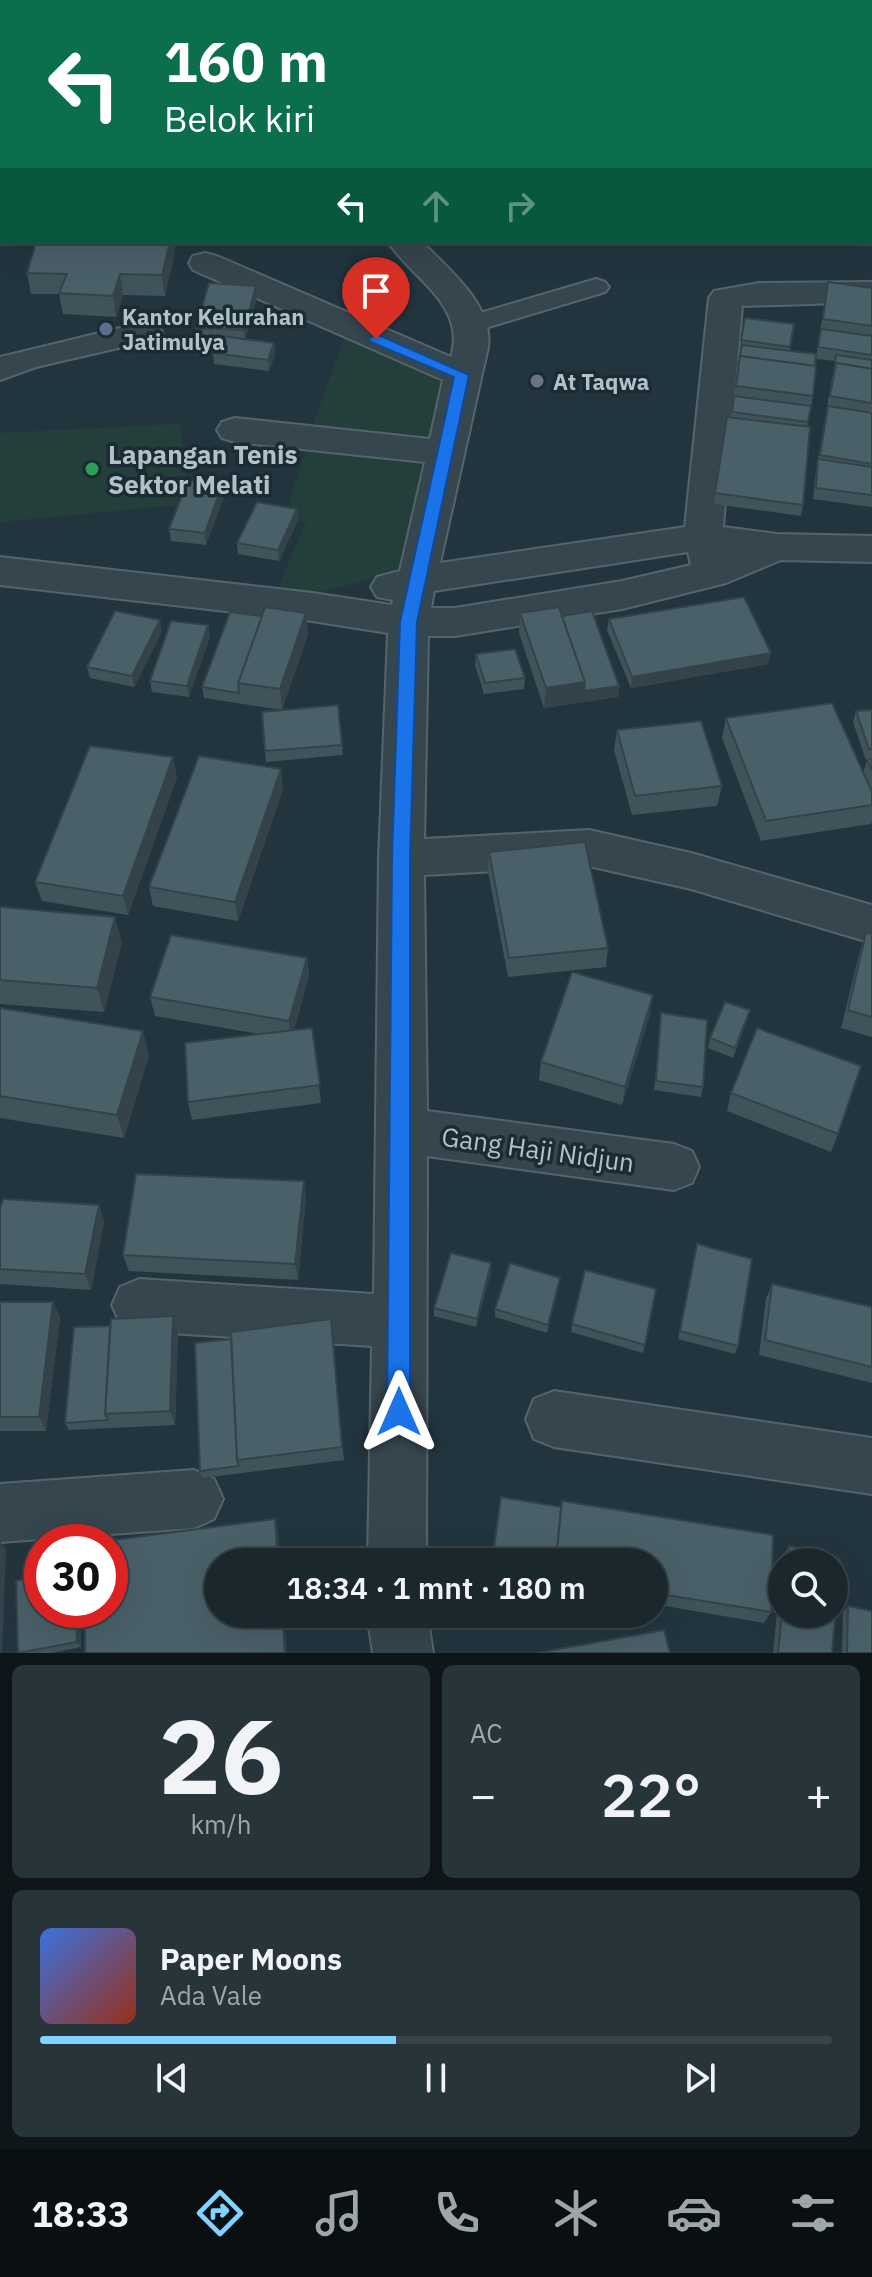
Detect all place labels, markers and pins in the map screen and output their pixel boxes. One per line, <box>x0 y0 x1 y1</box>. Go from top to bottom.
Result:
pin <box>342 257 410 339</box>
place label: Kantor Kelurahan Jatimulya <box>122 302 304 356</box>
marker: Kantor Kelurahan Jatimulya <box>97 320 115 338</box>
place label: At Taqwa <box>553 367 649 396</box>
marker: At Taqwa <box>528 372 546 390</box>
place label: Lapangan Tenis Sektor Melati <box>108 437 298 501</box>
marker: Lapangan Tenis Sektor Melati <box>83 460 101 478</box>

